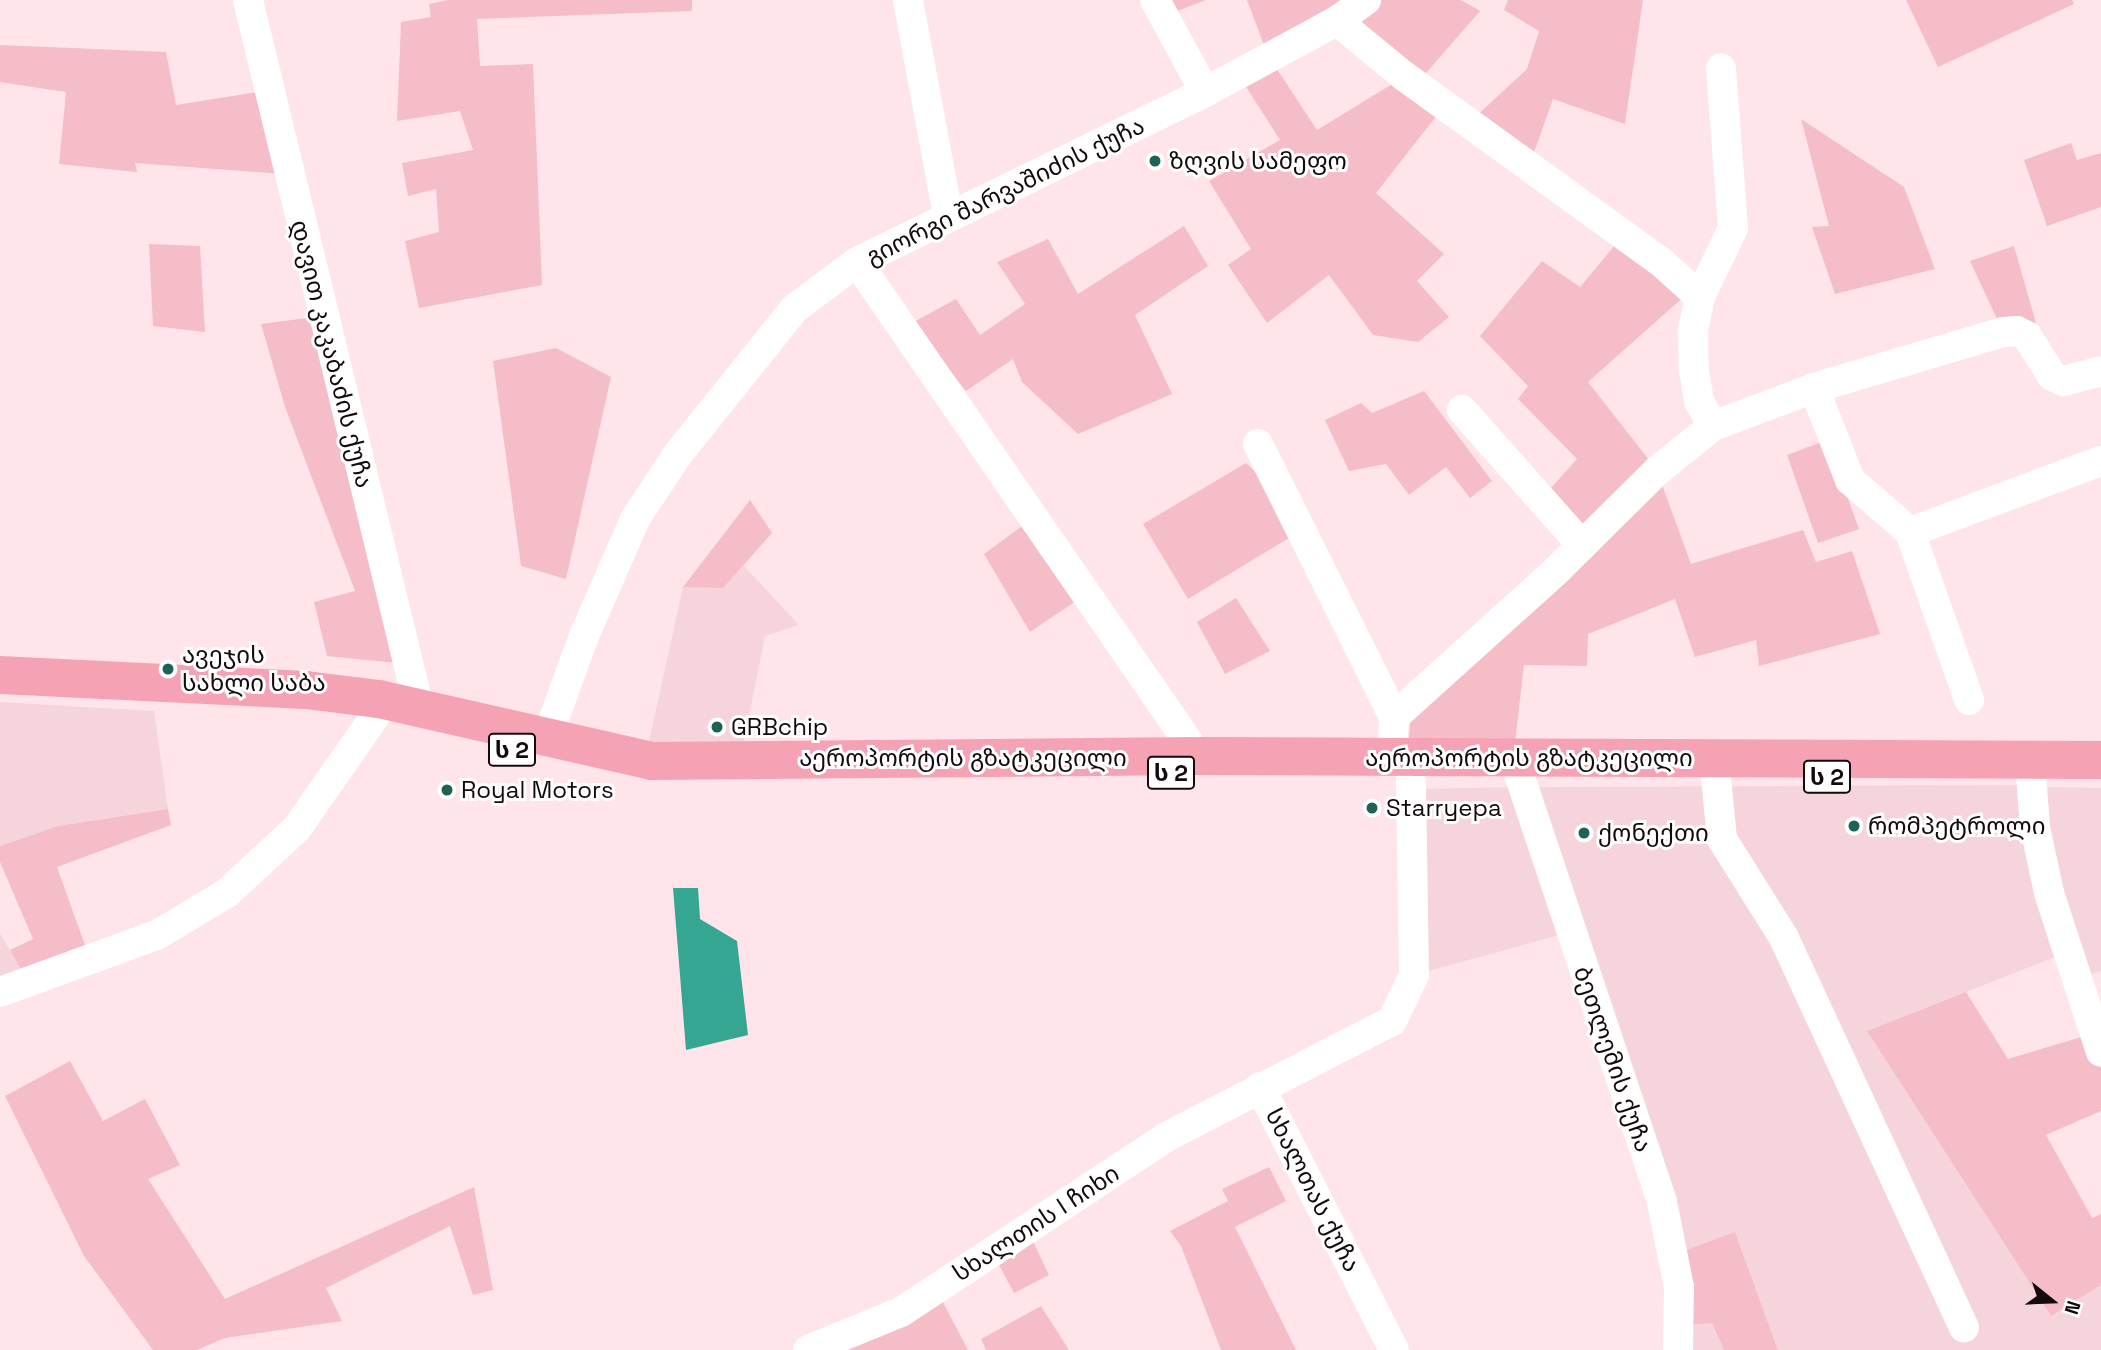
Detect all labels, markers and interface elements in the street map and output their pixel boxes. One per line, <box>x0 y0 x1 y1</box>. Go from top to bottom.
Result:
street label: გიორგი შარვაშიძის ქუჩა <box>861 111 1149 271</box>
place label: ზღვის სამეფო <box>1169 147 1347 175</box>
marker: ზღვის სამეფო <box>1147 153 1163 169</box>
street label: დავით კაკაბაძის ქუჩა <box>285 217 379 491</box>
place label: ავეჯის სახლი საბა <box>182 641 326 697</box>
marker: ავეჯის სახლი საბა <box>160 661 176 677</box>
place label: GRBchip <box>731 713 828 741</box>
marker: GRBchip <box>709 719 725 735</box>
road number: ს 2 <box>488 730 536 770</box>
street label: აეროპორტის გზატკეცილი <box>799 744 1127 772</box>
street label: აეროპორტის გზატკეცილი <box>1365 744 1693 772</box>
road number: ს 2 <box>1146 754 1196 792</box>
road number: ს 2 <box>1802 758 1852 796</box>
place label: Royal Motors <box>461 776 614 804</box>
marker: Royal Motors <box>439 782 455 798</box>
place label: Starryepa <box>1386 794 1502 822</box>
marker: Starryepa <box>1364 800 1380 816</box>
place label: რომპეტროლი <box>1868 812 2045 840</box>
marker: რომპეტროლი <box>1846 818 1862 834</box>
place label: ქონექთი <box>1598 819 1709 847</box>
marker: ქონექთი <box>1576 825 1592 841</box>
street label: ბეთლემის ქუჩა <box>1568 962 1658 1156</box>
street label: სხალთას ქუჩა <box>1259 1104 1367 1276</box>
street label: სხალთის I ჩიხი <box>948 1159 1124 1287</box>
north arrow <box>2017 1266 2087 1336</box>
text: N <box>2059 1298 2086 1318</box>

